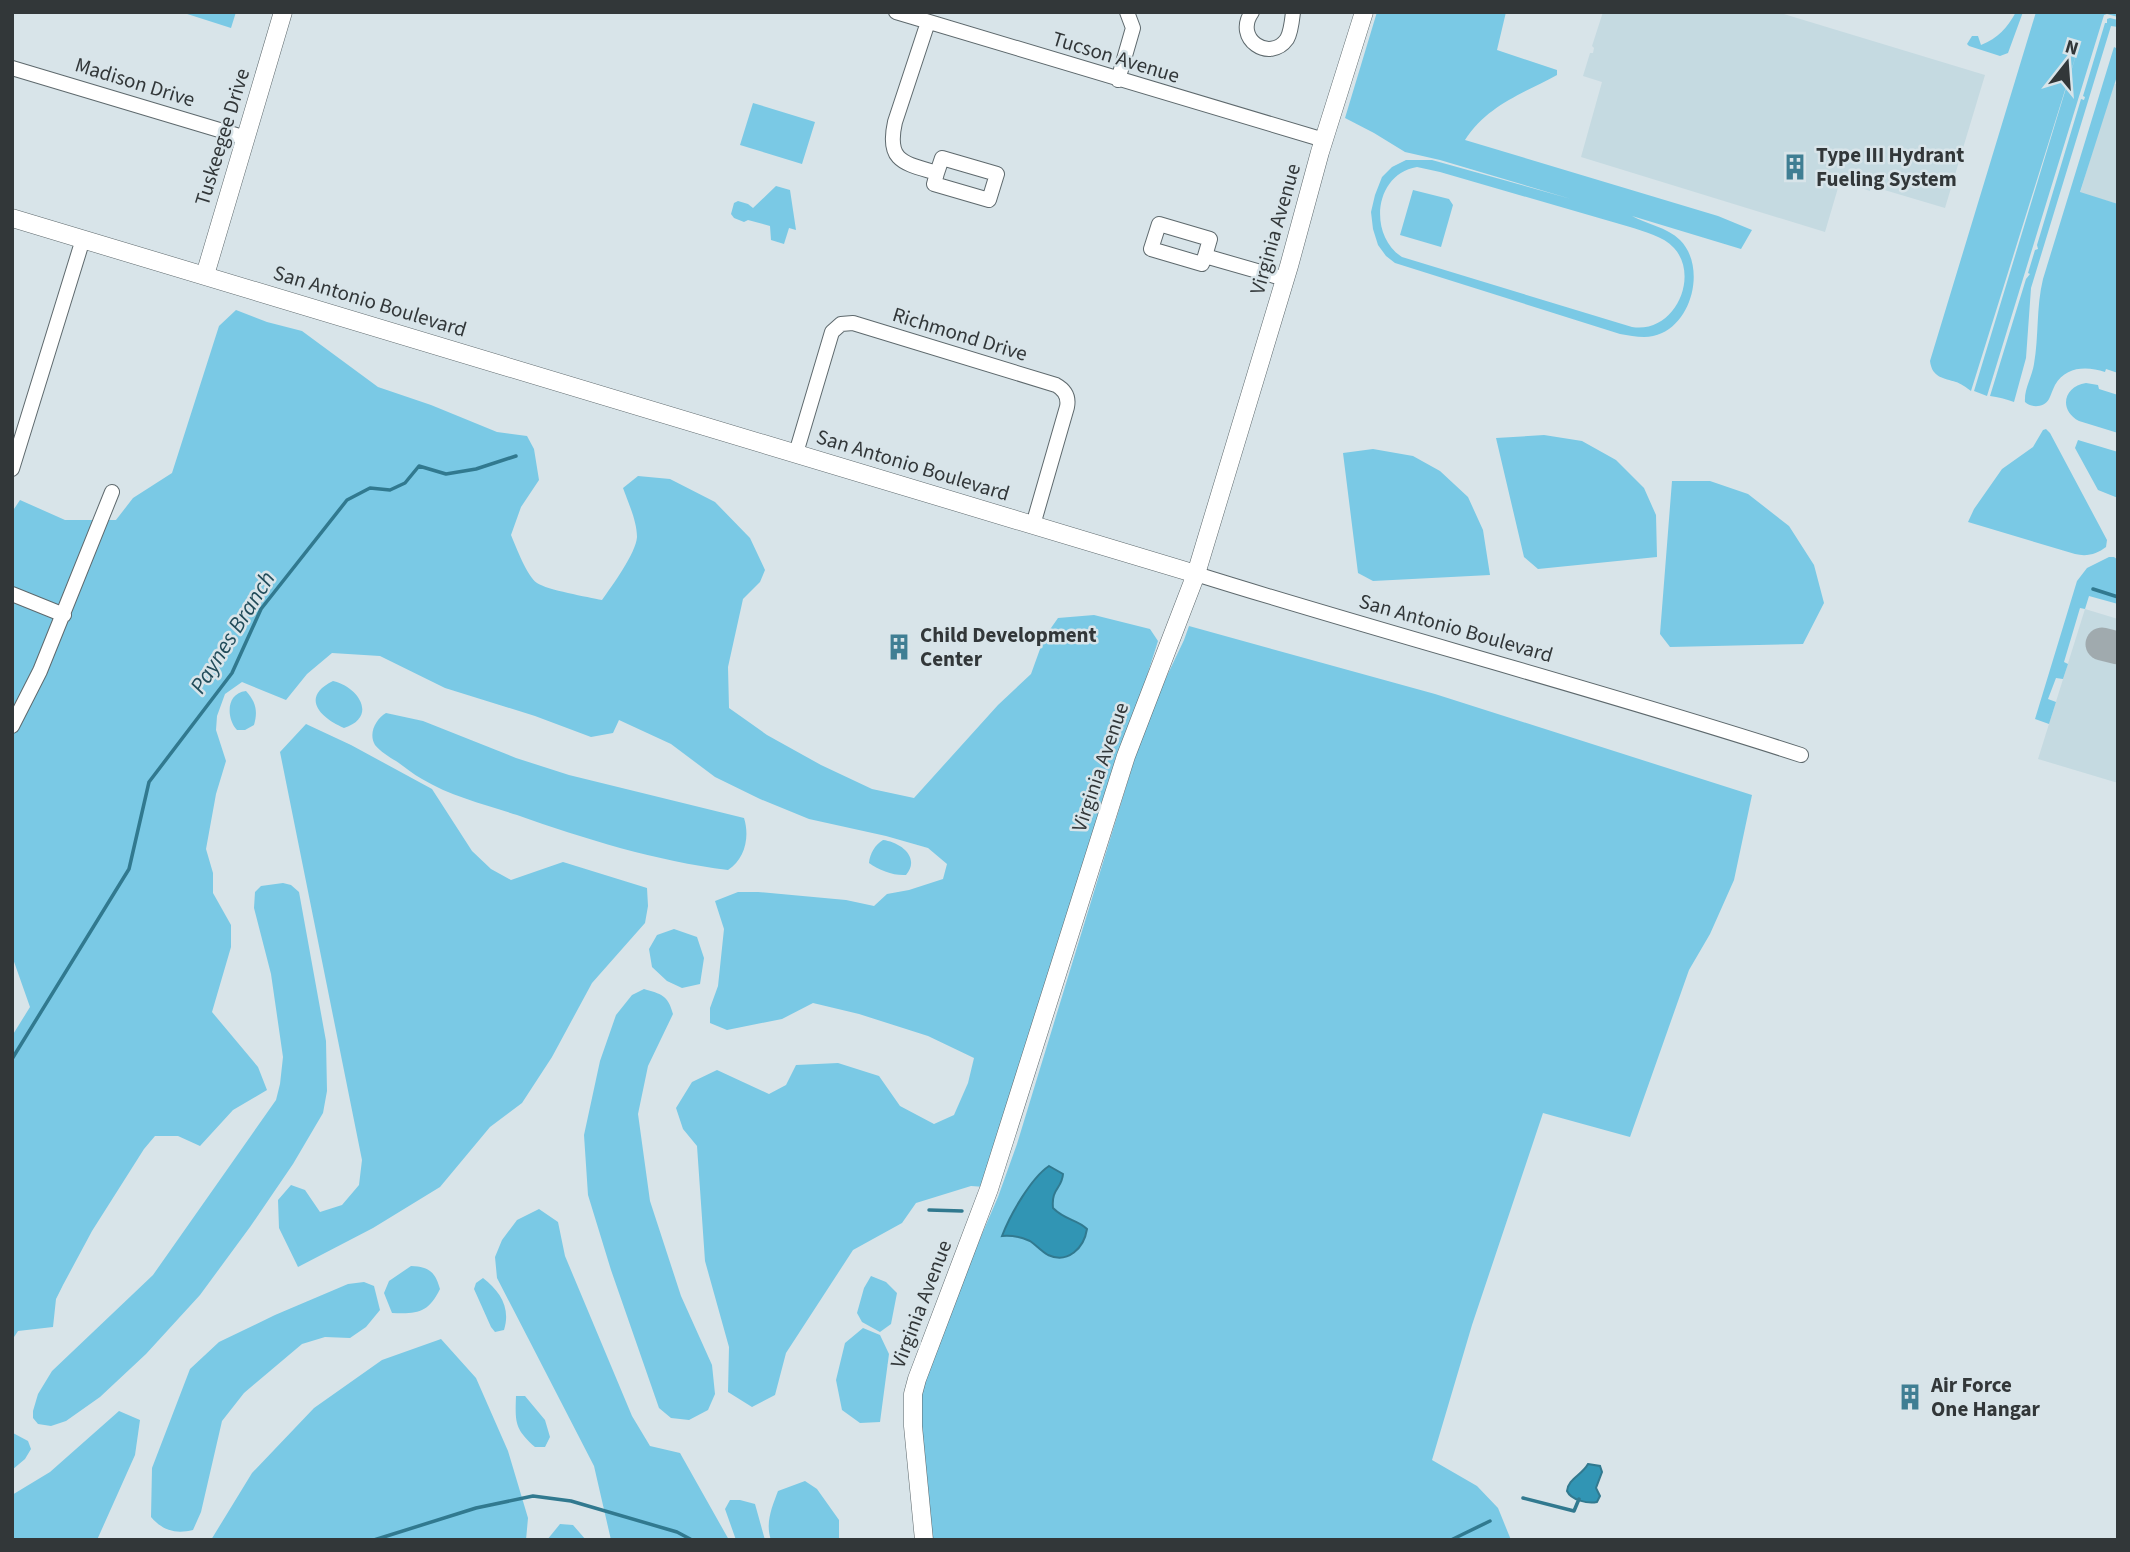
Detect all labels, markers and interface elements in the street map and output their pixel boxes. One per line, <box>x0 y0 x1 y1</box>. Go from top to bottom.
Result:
street label: Tucson Avenue <box>1049 23 1183 91</box>
north arrow <box>2032 28 2102 98</box>
text: N <box>2062 33 2082 63</box>
street label: Madison Drive <box>71 50 199 114</box>
street label: Tuskeegee Drive <box>187 65 257 209</box>
place label: Type III Hydrant Fueling System <box>1816 140 1964 194</box>
building icon: Type III Hydrant Fueling System <box>1780 152 1810 182</box>
street label: Virginia Avenue <box>1242 160 1308 298</box>
street label: San Antonio Boulevard <box>270 257 470 345</box>
street label: Richmond Drive <box>889 299 1031 369</box>
street label: San Antonio Boulevard <box>813 421 1013 509</box>
water label: Paynes Branch <box>182 565 283 700</box>
street label: San Antonio Boulevard <box>1355 586 1557 670</box>
place label: Child Development Center <box>920 620 1097 674</box>
building icon: Child Development Center <box>884 632 914 662</box>
street label: Virginia Avenue <box>1064 698 1136 836</box>
street label: Virginia Avenue <box>883 1236 959 1372</box>
place label: Air Force One Hangar <box>1930 1370 2041 1424</box>
building icon: Air Force One Hangar <box>1895 1382 1925 1412</box>

